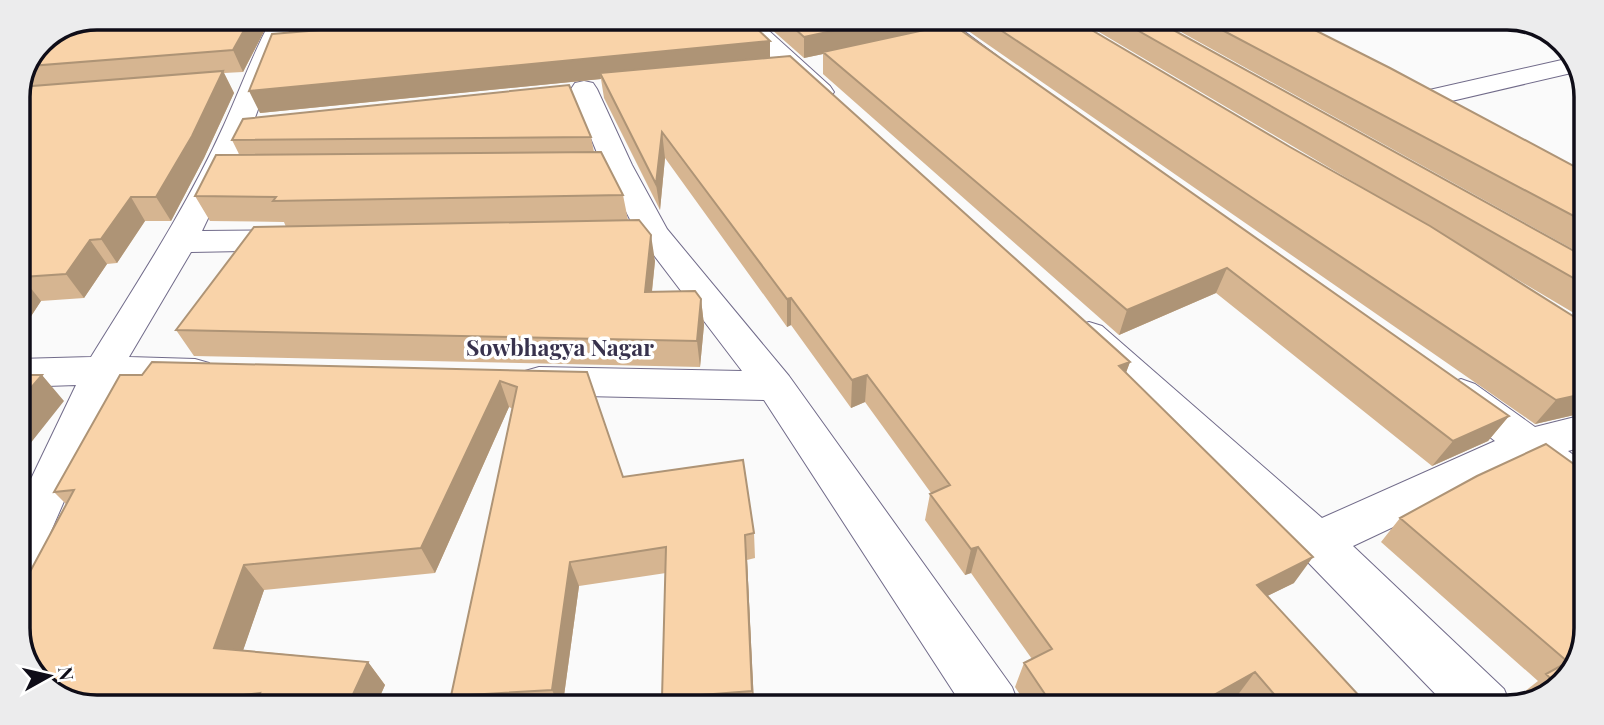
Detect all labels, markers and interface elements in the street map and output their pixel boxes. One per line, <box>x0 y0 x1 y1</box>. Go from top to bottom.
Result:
district label: Sowbhagya Nagar <box>466 331 654 362</box>
north arrow <box>14 641 84 711</box>
text: N <box>53 665 81 682</box>

